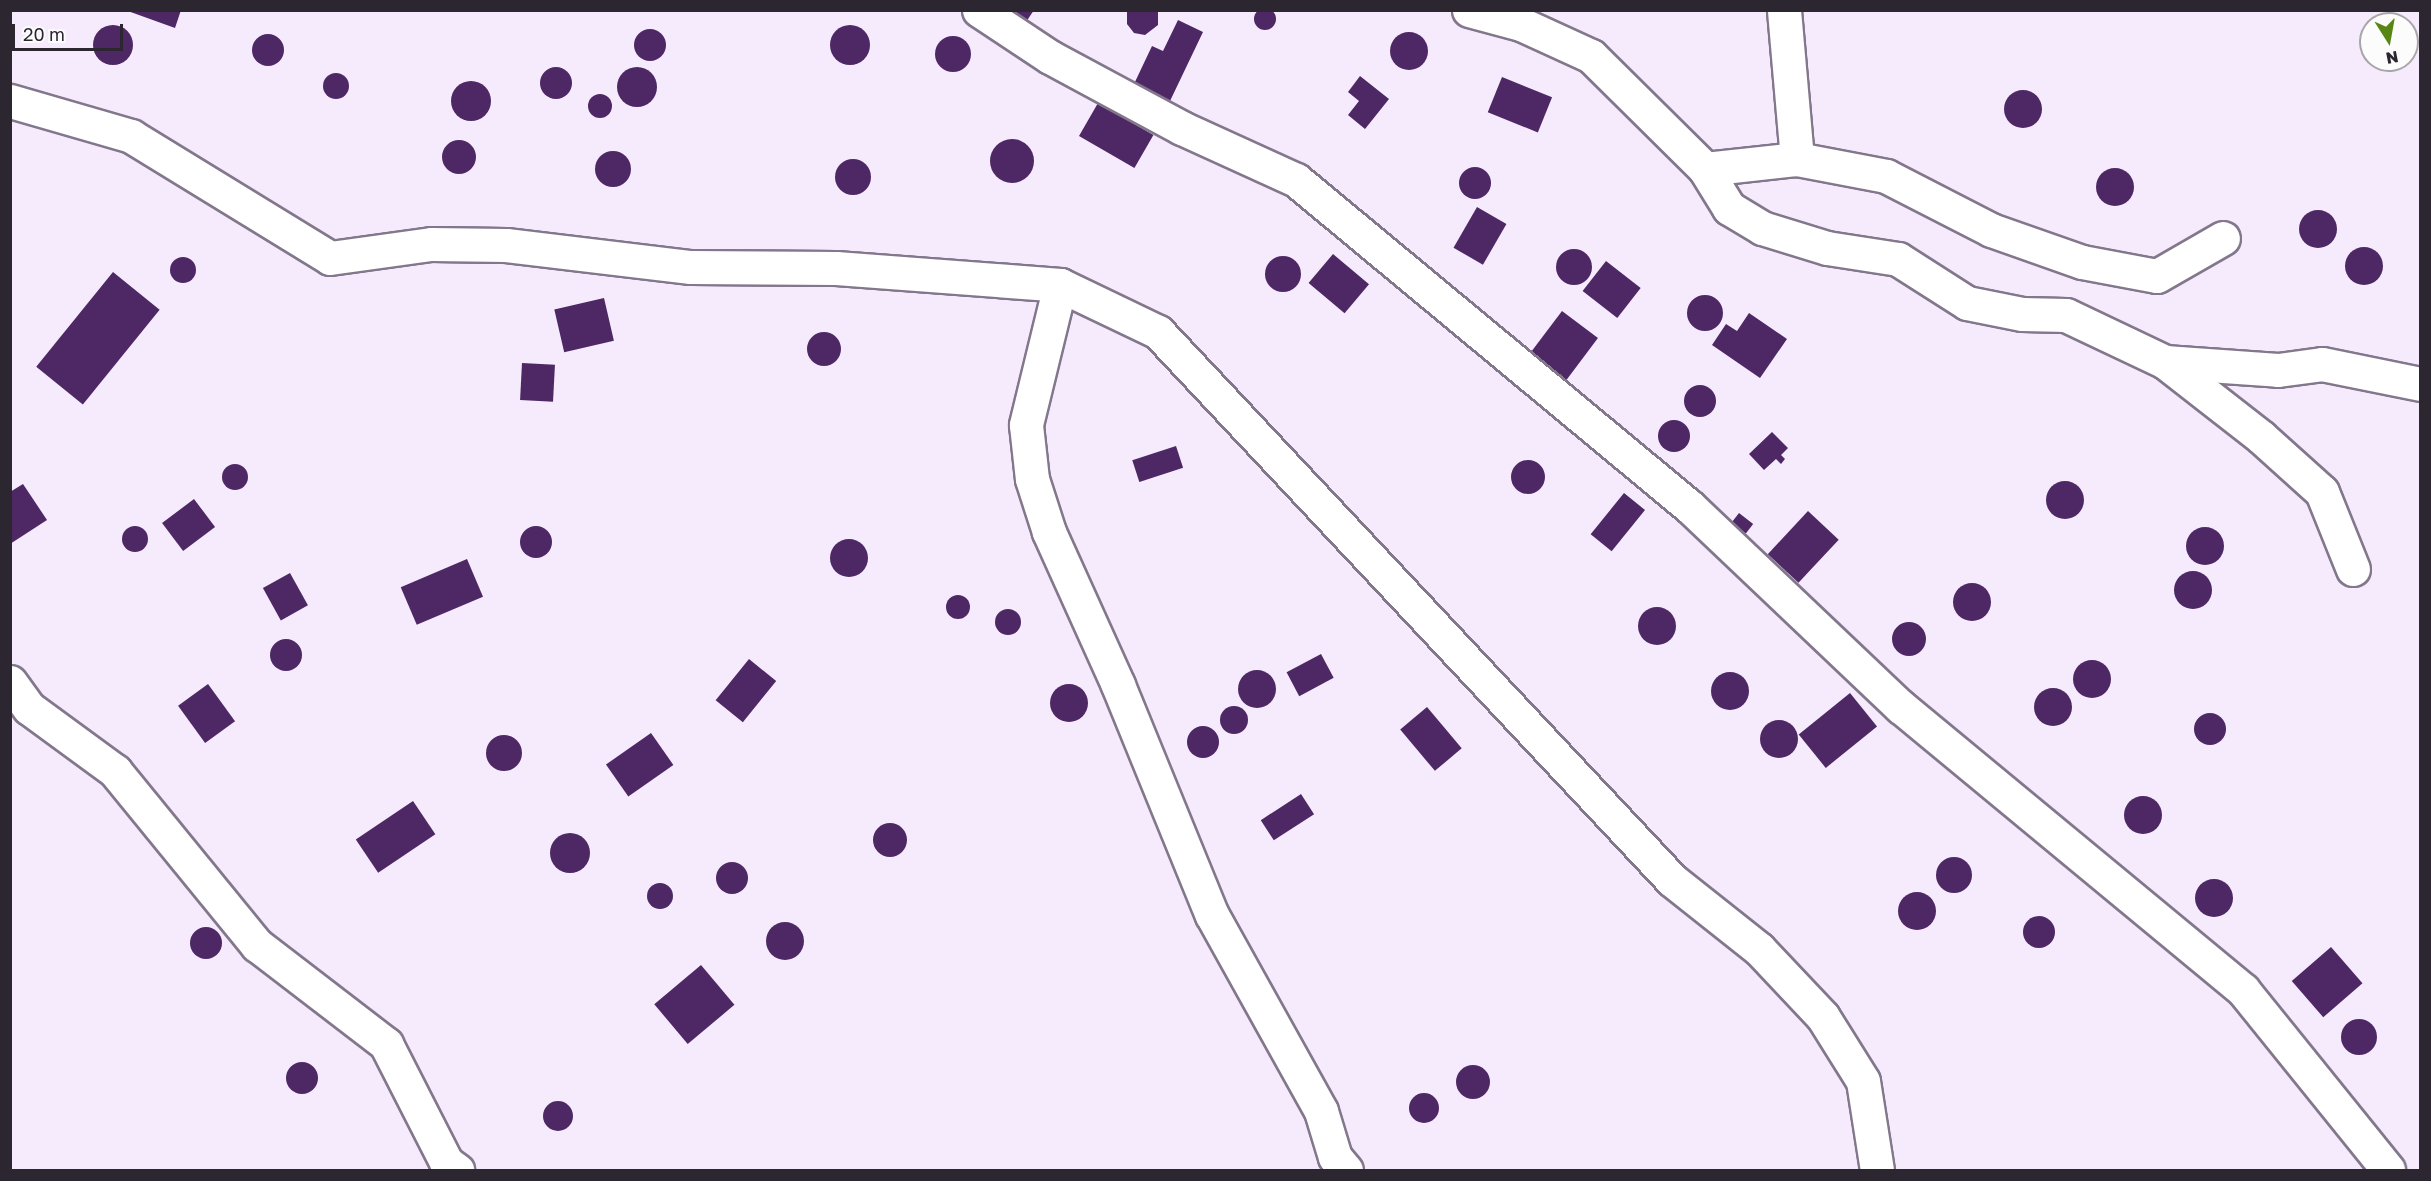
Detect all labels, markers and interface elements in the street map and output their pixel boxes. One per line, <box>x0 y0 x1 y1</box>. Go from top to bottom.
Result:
scale bar <box>15 12 126 50</box>
north arrow <box>2359 12 2419 72</box>
text: 20 m <box>23 23 65 45</box>
text: N <box>2384 47 2400 69</box>

